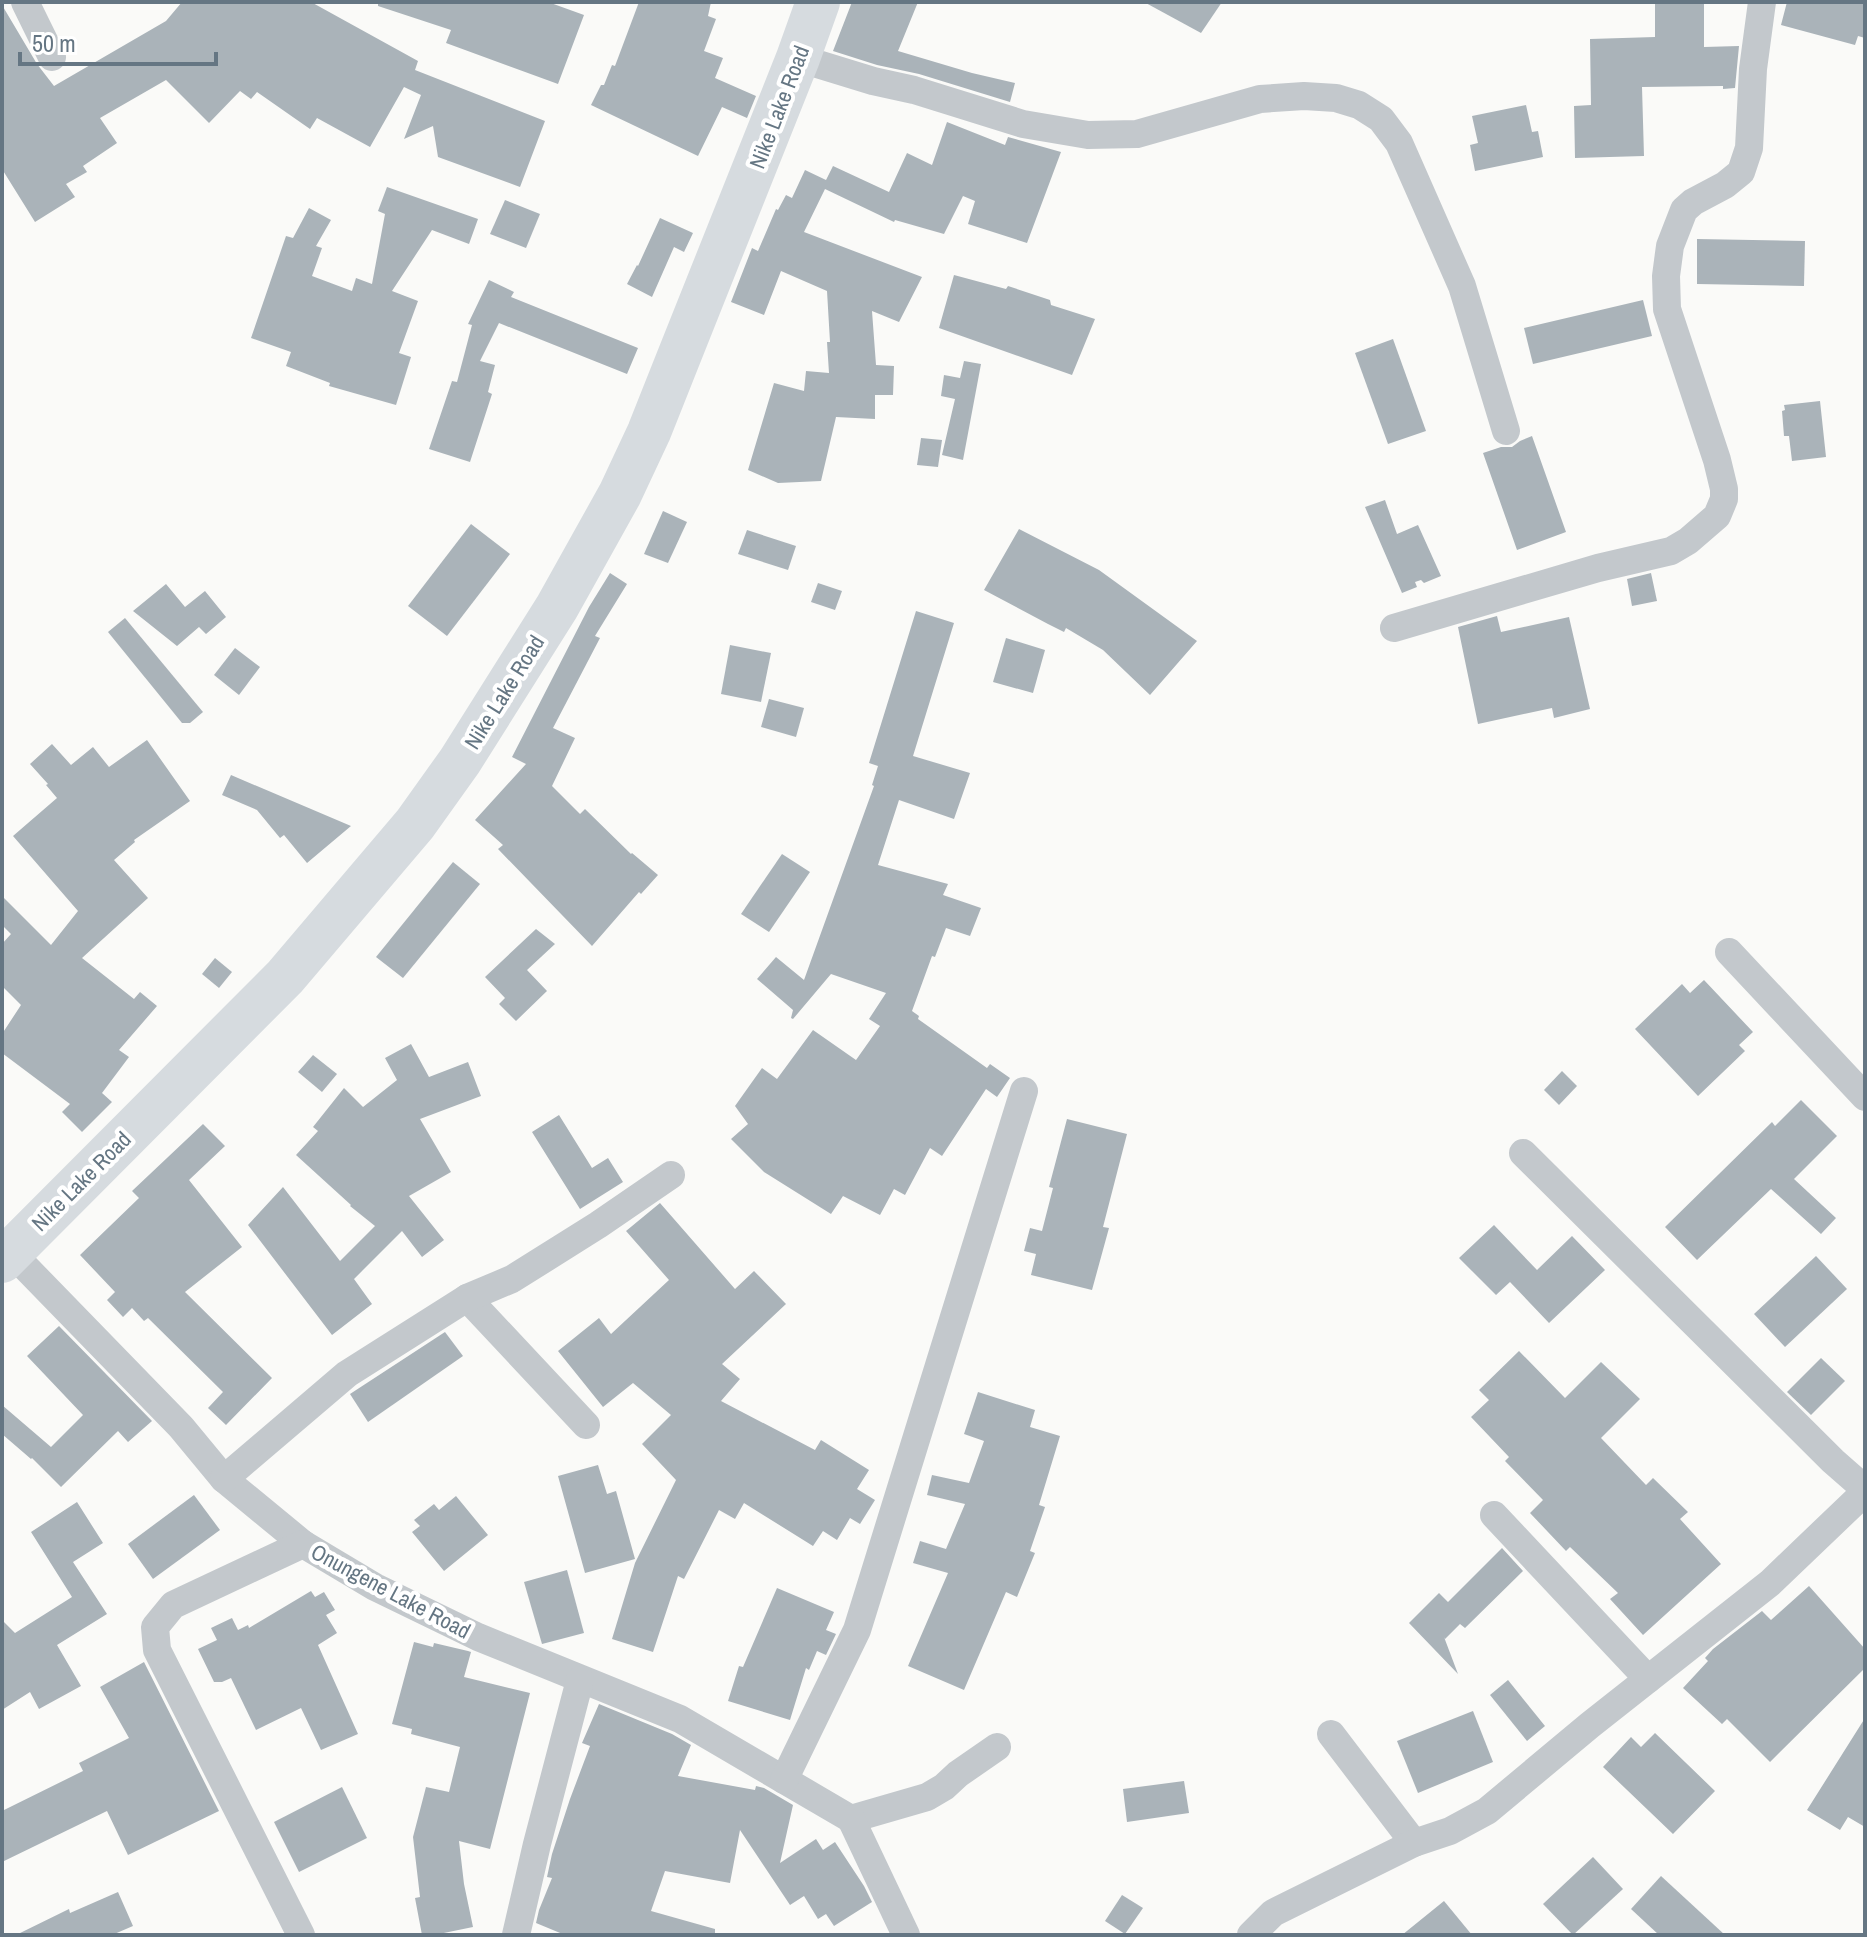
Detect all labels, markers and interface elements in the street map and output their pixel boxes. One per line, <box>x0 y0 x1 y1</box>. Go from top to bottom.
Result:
scale bar <box>20 16 216 66</box>
text: 50 m <box>32 27 76 59</box>
street label: Nike Lake Road <box>742 41 816 173</box>
street label: Nike Lake Road <box>457 629 551 755</box>
street label: Nike Lake Road <box>25 1125 137 1237</box>
street label: Onungene Lake Road <box>306 1536 476 1646</box>

